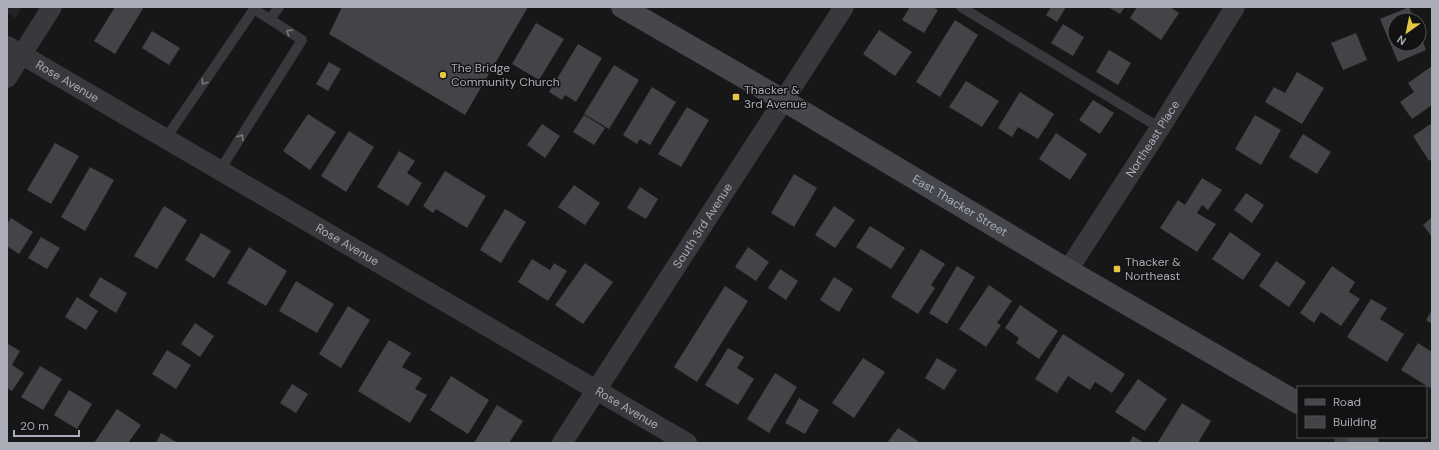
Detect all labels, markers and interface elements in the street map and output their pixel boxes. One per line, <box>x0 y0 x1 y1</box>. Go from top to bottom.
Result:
north arrow <box>1387 12 1427 52</box>
one-way arrow <box>286 29 293 36</box>
text: N <box>1394 32 1409 48</box>
street label: Rose Avenue <box>33 57 102 106</box>
place label: The Bridge Community Church <box>451 60 560 90</box>
marker: The Bridge Community Church <box>438 70 448 80</box>
one-way arrow <box>201 78 209 85</box>
place label: Thacker & 3rd Avenue <box>744 82 807 112</box>
marker: Thacker & 3rd Avenue <box>731 92 741 102</box>
street label: Northeast Place <box>1122 97 1183 181</box>
one-way arrow <box>236 134 243 141</box>
street label: East Thacker Street <box>909 171 1011 240</box>
street label: South 3rd Avenue <box>669 180 736 271</box>
street label: Rose Avenue <box>313 220 382 269</box>
place label: Thacker & Northeast <box>1125 254 1181 284</box>
marker: Thacker & Northeast <box>1112 264 1122 274</box>
street label: Rose Avenue <box>592 383 662 433</box>
legend <box>1297 386 1427 438</box>
text: Road <box>1333 394 1361 410</box>
scale bar <box>14 412 79 438</box>
text: Building <box>1333 414 1377 430</box>
text: 20 m <box>20 418 49 434</box>

